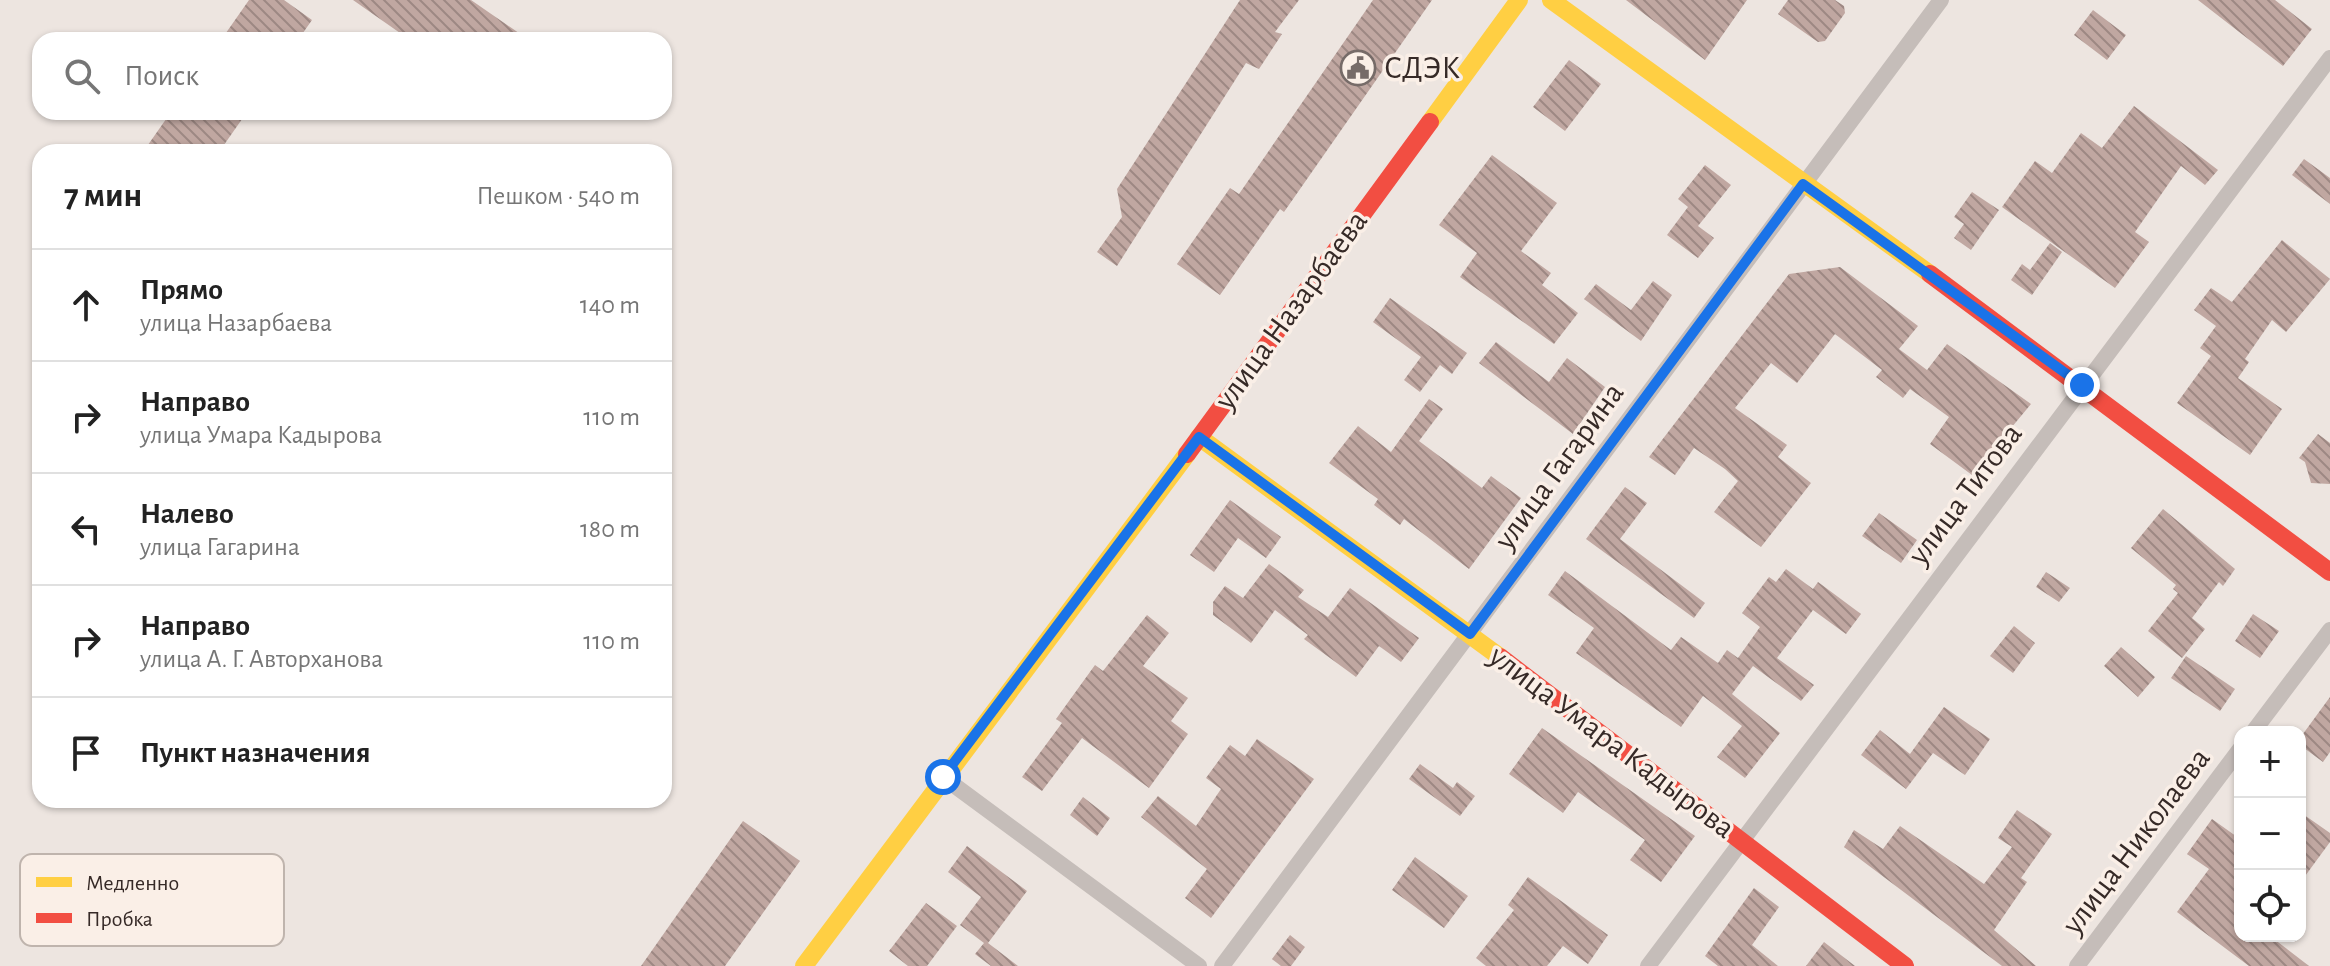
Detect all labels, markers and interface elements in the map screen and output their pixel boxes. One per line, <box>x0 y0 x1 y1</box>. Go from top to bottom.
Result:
search box <box>32 32 672 120</box>
public building icon: СДЭК <box>1339 49 1377 87</box>
place label: СДЭК <box>1384 52 1460 84</box>
icon: search <box>60 54 104 98</box>
text: Поиск <box>124 61 199 91</box>
text: 7 мин <box>64 179 142 213</box>
text: Пешком · 540 m <box>477 183 640 209</box>
street label: улица Назарбаева <box>1208 205 1373 416</box>
text: Прямо <box>140 275 223 305</box>
icon: ahead <box>64 283 108 327</box>
text: 140 m <box>580 292 640 318</box>
text: улица Назарбаева <box>140 310 332 336</box>
route end <box>2064 367 2100 403</box>
street label: улица Гагарина <box>1488 377 1630 556</box>
text: Направо <box>140 387 250 417</box>
icon: right <box>64 395 108 439</box>
text: 110 m <box>583 404 640 430</box>
street label: улица Титова <box>1901 418 2028 571</box>
text: улица Умара Кадырова <box>140 422 382 448</box>
text: Налево <box>140 499 234 529</box>
icon: left <box>64 507 108 551</box>
text: 180 m <box>580 516 640 542</box>
text: улица Гагарина <box>140 534 300 560</box>
text: Направо <box>140 611 250 641</box>
icon: right <box>64 619 108 663</box>
text: 110 m <box>583 628 640 654</box>
street label: улица Умара Кадырова <box>1483 639 1741 844</box>
text: улица А. Г. Авторханова <box>140 646 383 672</box>
map controls <box>2234 726 2306 942</box>
button: + <box>2234 726 2306 798</box>
icon: arrive <box>64 731 108 775</box>
text: Пункт назначения <box>140 738 371 768</box>
street label: улица Николаева <box>2055 742 2216 941</box>
route start <box>925 759 961 795</box>
button: − <box>2234 798 2306 870</box>
legend <box>20 854 284 946</box>
button: locate <box>2234 870 2306 942</box>
text: Медленно <box>86 872 179 894</box>
text: Пробка <box>86 908 153 930</box>

